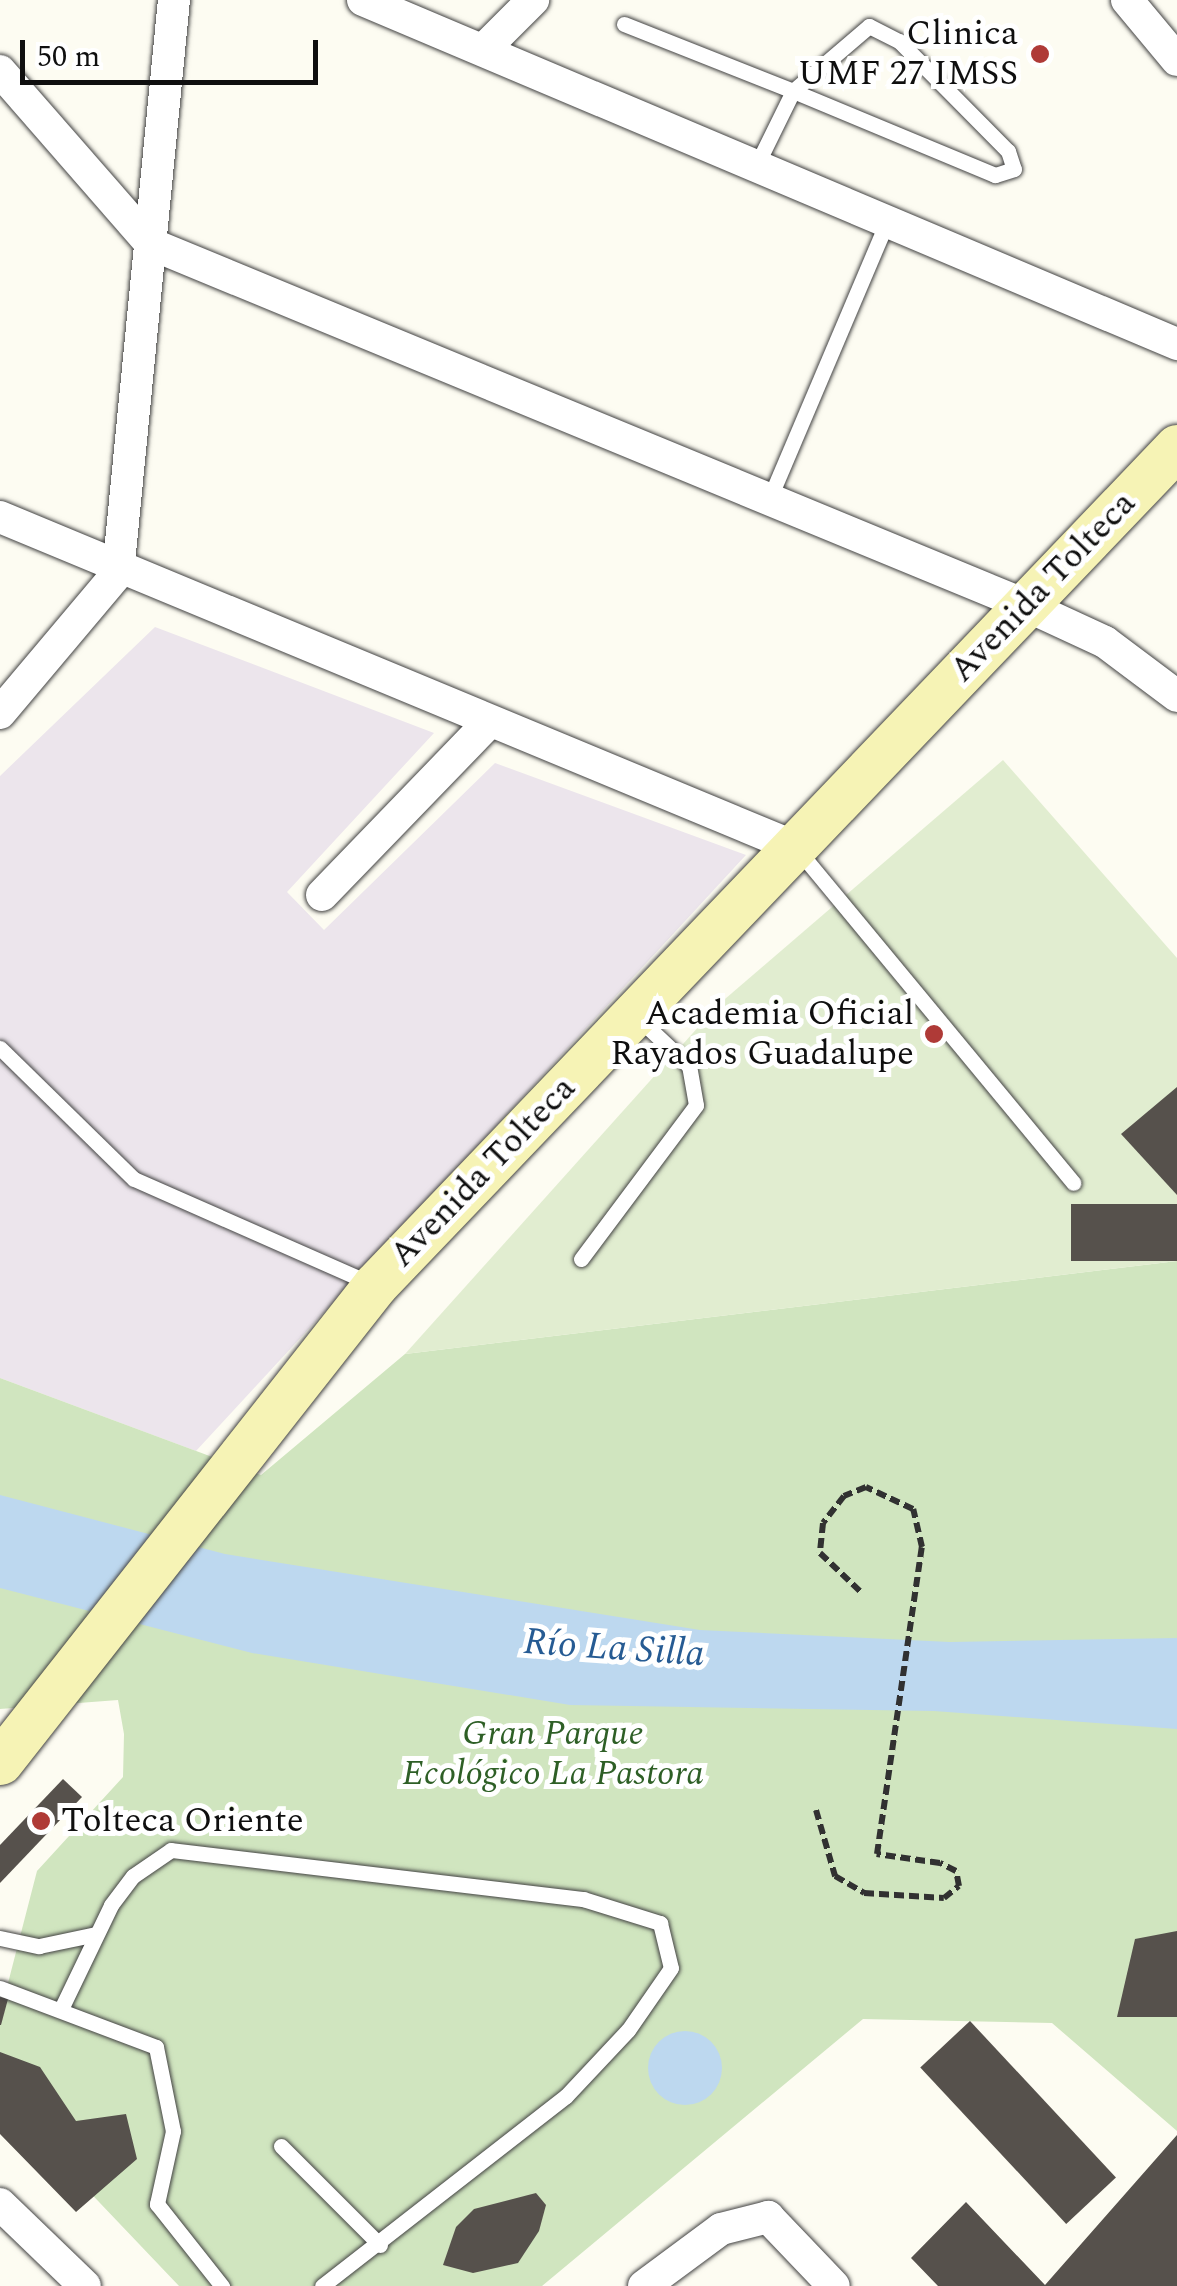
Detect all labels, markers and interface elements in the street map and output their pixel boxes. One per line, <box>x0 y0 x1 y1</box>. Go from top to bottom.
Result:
place label: Clinica UMF 27 IMSS <box>798 13 1018 95</box>
scale bar <box>25 20 322 82</box>
text: 50 m <box>37 34 100 80</box>
marker: Clinica UMF 27 IMSS <box>1027 41 1053 67</box>
street label: Avenida Tolteca <box>941 483 1145 691</box>
place label: Academia Oficial Rayados Guadalupe <box>610 993 914 1075</box>
marker: Academia Oficial Rayados Guadalupe <box>923 1023 945 1045</box>
street label: Avenida Tolteca <box>381 1068 585 1276</box>
water label: Río La Silla <box>522 1620 706 1678</box>
park label: Gran Parque Ecológico La Pastora <box>402 1713 704 1795</box>
place label: Tolteca Oriente <box>61 1800 304 1842</box>
marker: Tolteca Oriente <box>30 1810 52 1832</box>

